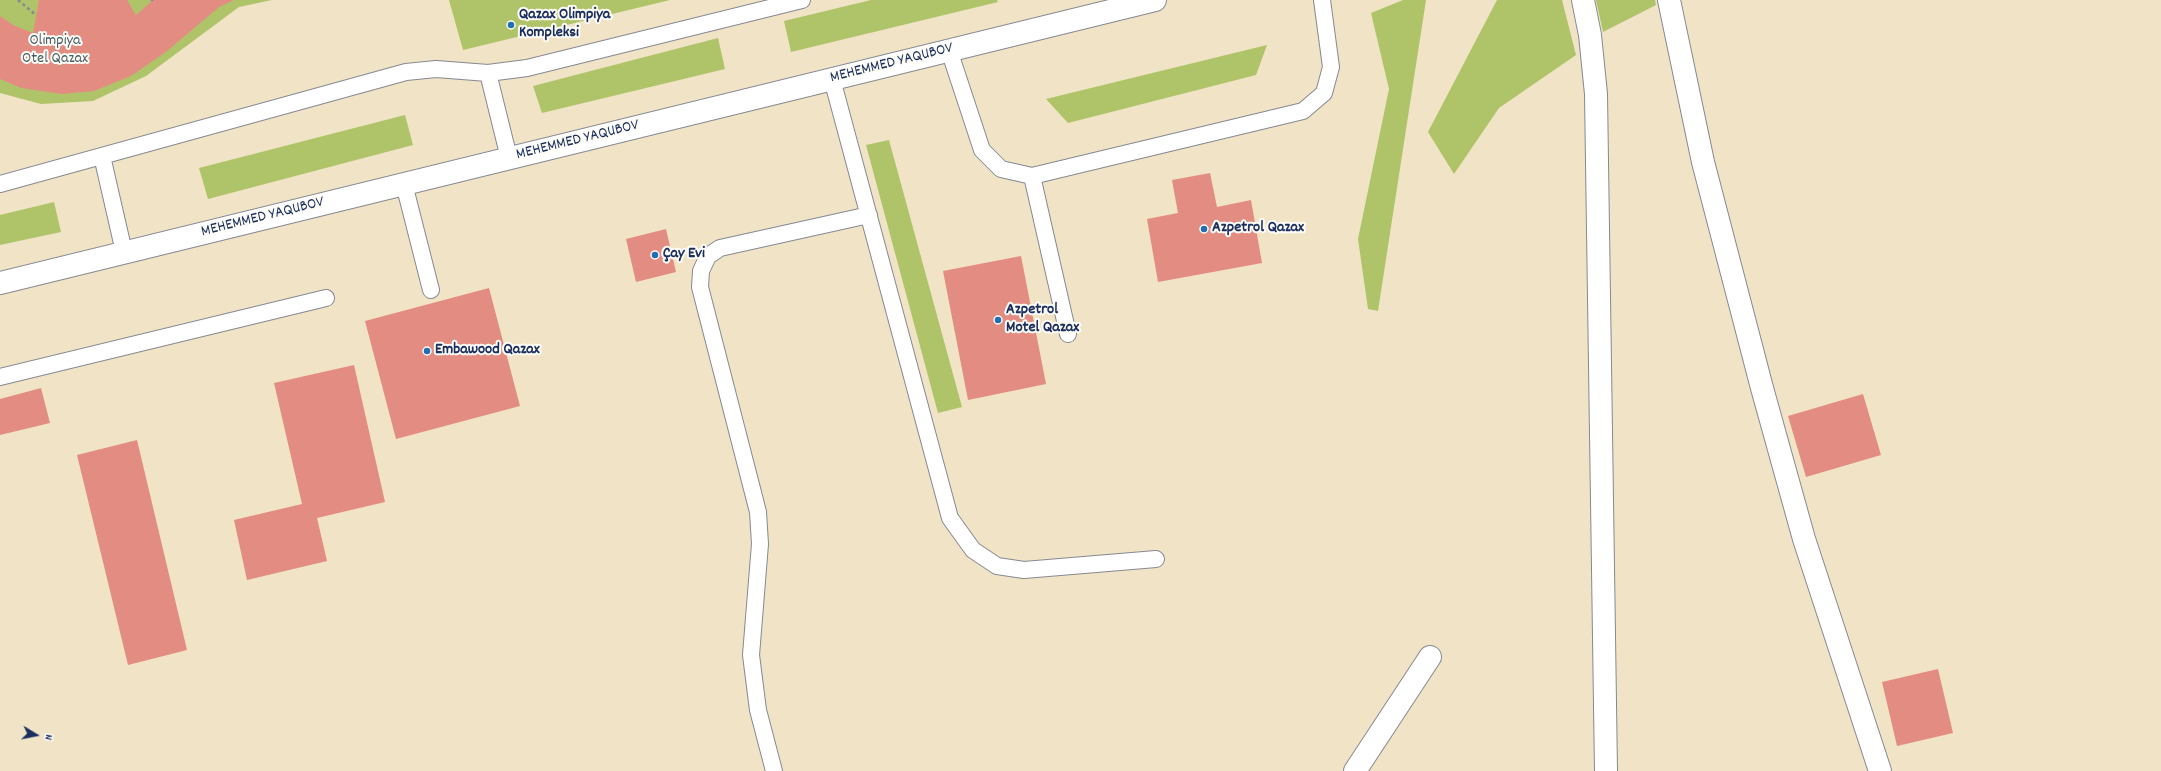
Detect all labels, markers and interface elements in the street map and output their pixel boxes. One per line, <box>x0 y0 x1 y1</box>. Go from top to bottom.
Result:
place label: Qazax Olimpiya Kompleksi <box>519 6 610 44</box>
marker: Qazax Olimpiya Kompleksi <box>506 20 516 30</box>
park label: Olimpiya Otel Qazax <box>22 32 88 70</box>
street label: MEHEMMED YAQUBOV <box>828 39 956 89</box>
street label: MEHEMMED YAQUBOV <box>514 116 642 166</box>
street label: MEHEMMED YAQUBOV <box>199 193 327 243</box>
place label: Azpetrol Qazax <box>1212 219 1304 239</box>
marker: Azpetrol Qazax <box>1199 224 1209 234</box>
place label: Çay Evi <box>663 245 705 265</box>
marker: Çay Evi <box>650 250 660 260</box>
place label: Azpetrol Motel Qazax <box>1006 301 1079 339</box>
marker: Azpetrol Motel Qazax <box>993 315 1003 325</box>
place label: Embawood Qazax <box>435 341 540 361</box>
marker: Embawood Qazax <box>422 346 432 356</box>
north arrow <box>16 715 56 755</box>
text: N <box>39 733 56 741</box>

